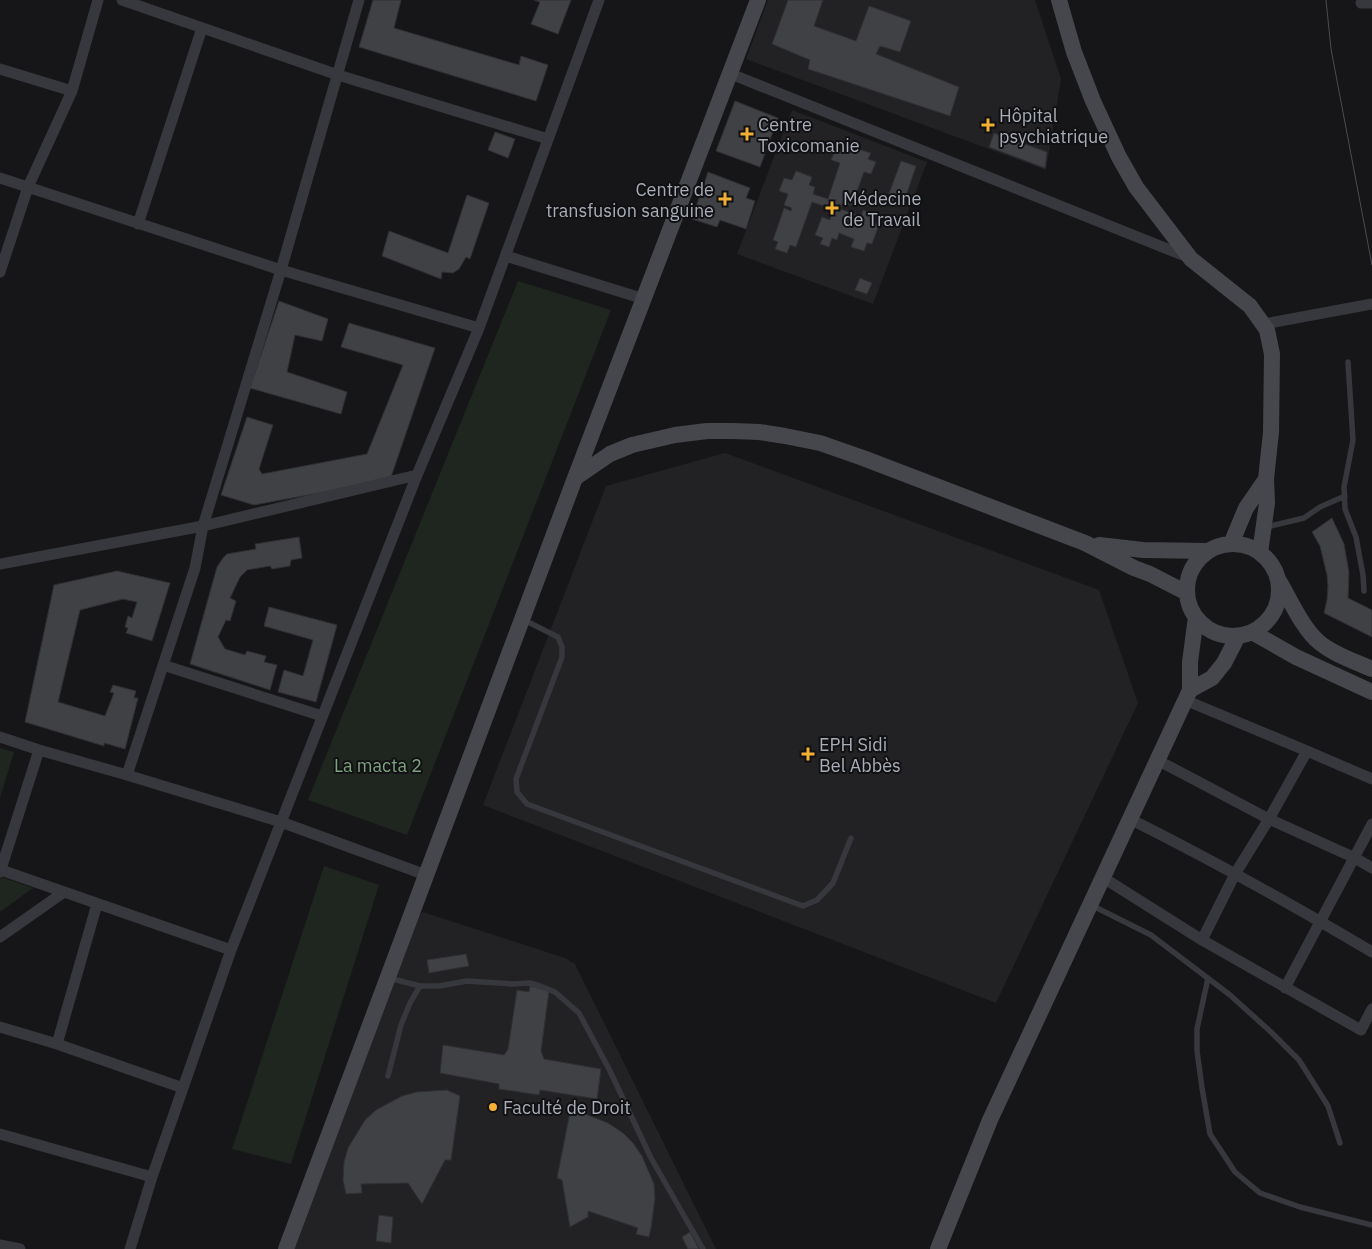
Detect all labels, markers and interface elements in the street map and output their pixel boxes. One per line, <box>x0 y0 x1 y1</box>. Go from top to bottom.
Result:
place label: Hôpital psychiatrique <box>999 104 1108 148</box>
place label: Centre Toxicomanie <box>758 113 860 157</box>
marker: Hôpital psychiatrique <box>981 118 995 132</box>
marker: Centre Toxicomanie <box>740 127 754 141</box>
place label: Centre de transfusion sanguine <box>546 178 714 222</box>
place label: Médecine de Travail <box>843 187 922 231</box>
marker: Centre de transfusion sanguine <box>718 192 732 206</box>
marker: Médecine de Travail <box>825 201 839 215</box>
place label: EPH Sidi Bel Abbès <box>819 733 901 777</box>
marker: EPH Sidi Bel Abbès <box>801 747 815 761</box>
park label: La macta 2 <box>334 754 422 777</box>
place label: Faculté de Droit <box>503 1096 630 1119</box>
marker: Faculté de Droit <box>487 1101 499 1113</box>

